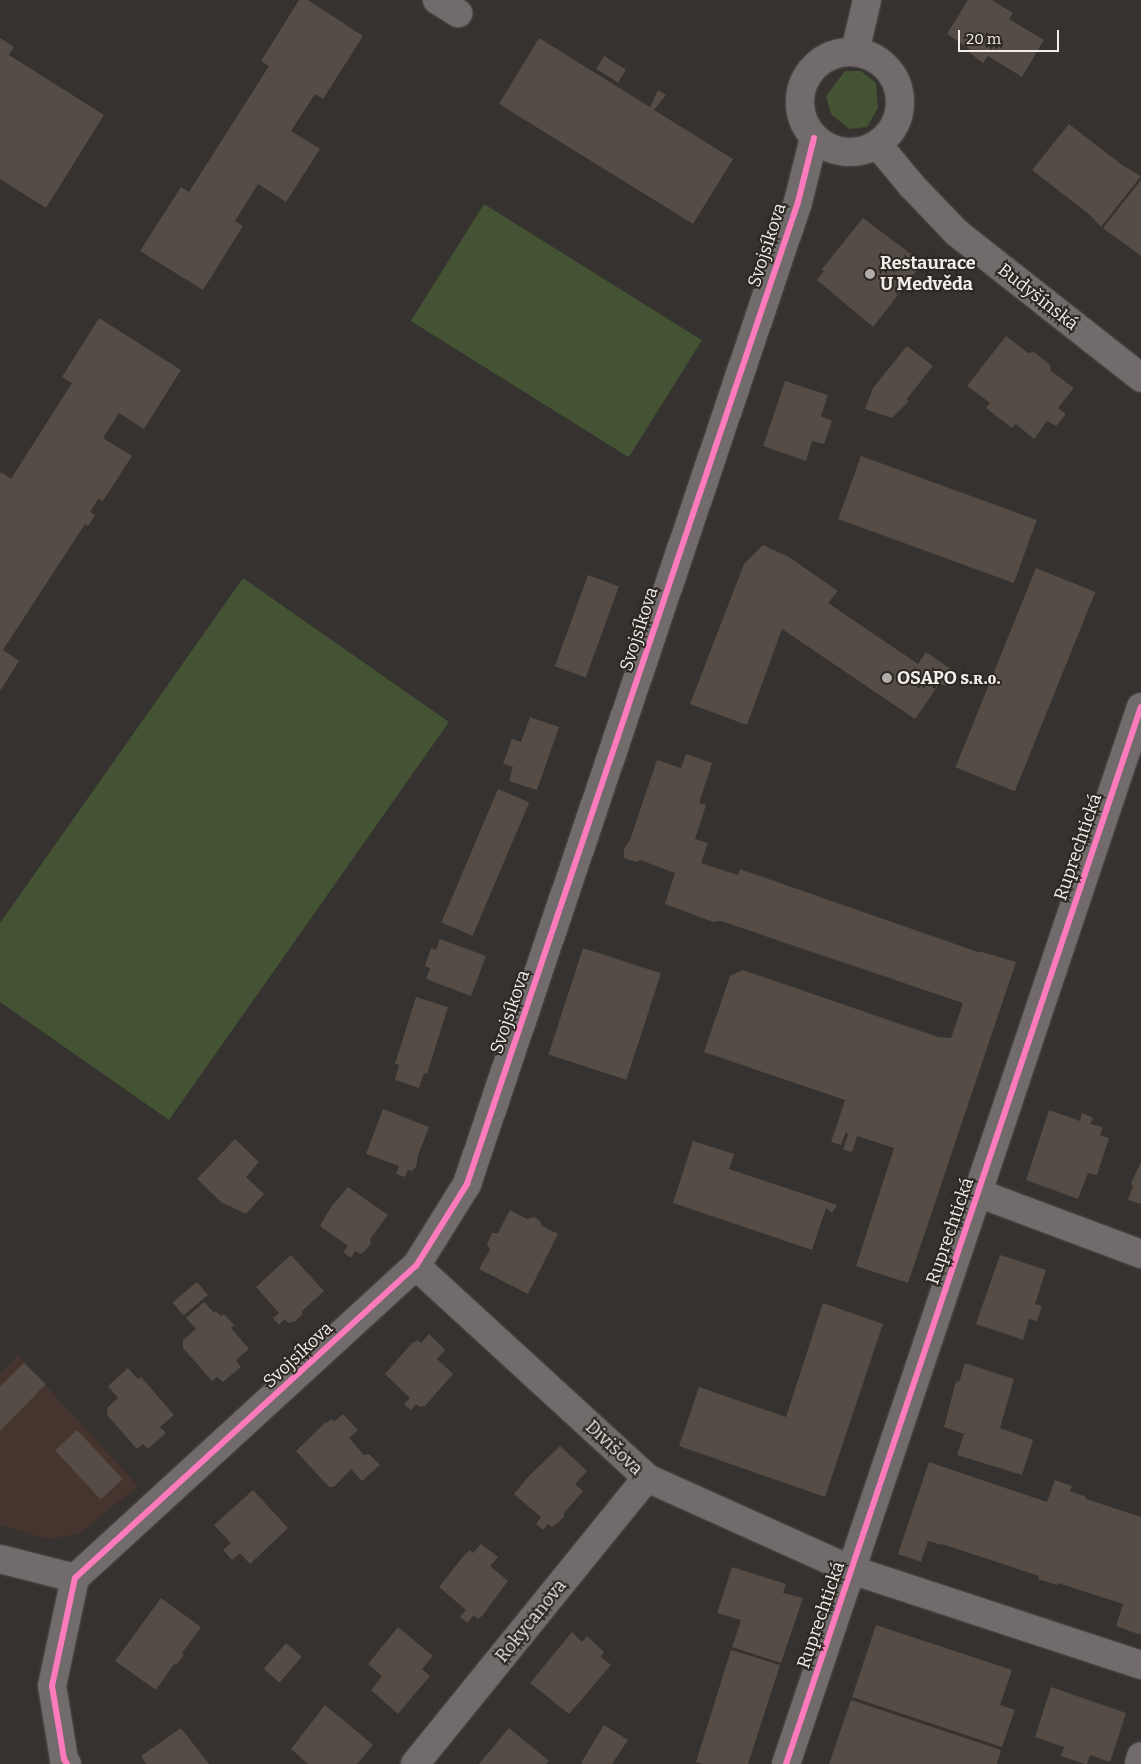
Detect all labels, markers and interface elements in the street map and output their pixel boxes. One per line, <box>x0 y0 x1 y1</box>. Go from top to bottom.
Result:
scale bar <box>961 20 1062 52</box>
text: 20 m <box>966 30 1001 48</box>
street label: Svojsíkova <box>743 200 791 290</box>
place label: Restaurace U Medvěda <box>880 253 976 296</box>
street label: Budyšínská <box>994 259 1082 335</box>
marker: Restaurace U Medvěda <box>864 268 876 280</box>
street label: Svojsíkova <box>615 584 663 674</box>
place label: OSAPO s.ʀ.ᴏ. <box>897 667 1001 689</box>
marker: OSAPO s.ʀ.ᴏ. <box>881 672 893 684</box>
street label: Ruprechtická <box>1050 791 1106 903</box>
street label: Svojsíkova <box>486 967 534 1057</box>
street label: Ruprechtická <box>922 1175 978 1287</box>
street label: Svojsíkova <box>259 1317 337 1393</box>
street label: Divišova <box>581 1416 647 1480</box>
street label: Ruprechtická <box>793 1559 849 1671</box>
street label: Rokycanova <box>491 1575 571 1667</box>

